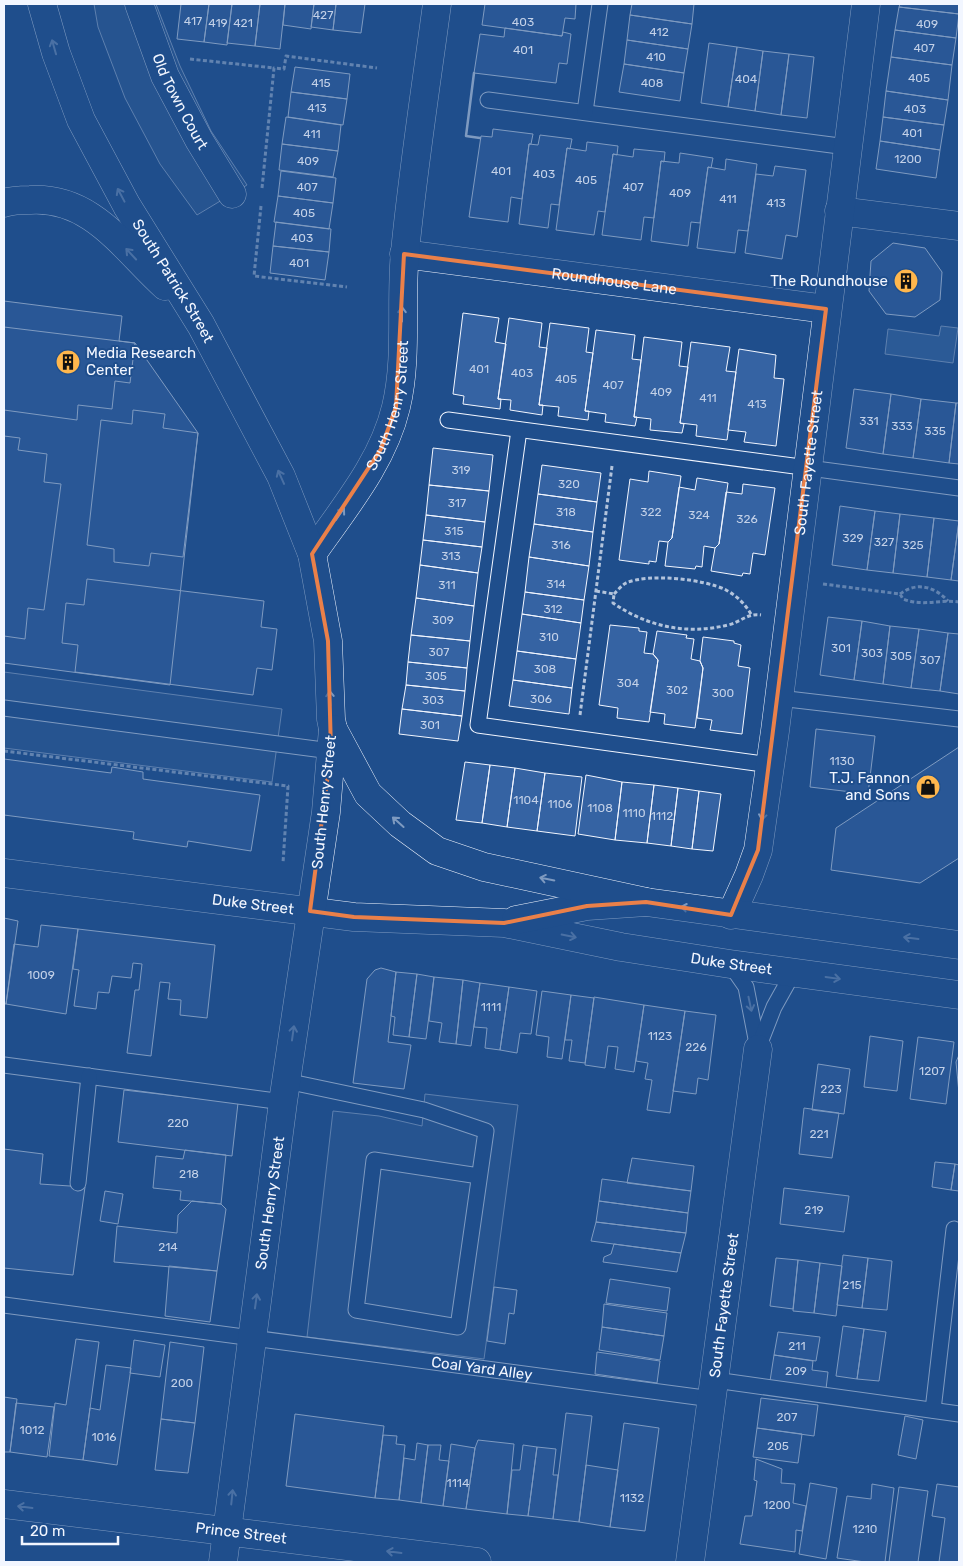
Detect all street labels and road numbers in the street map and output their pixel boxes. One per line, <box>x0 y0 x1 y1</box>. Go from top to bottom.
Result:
street label: Old Town Court <box>149 51 212 153</box>
street label: South Patrick Street <box>128 216 218 346</box>
street label: Roundhouse Lane <box>550 264 678 298</box>
street label: South Henry Street <box>362 340 412 474</box>
street label: South Fayette Street <box>791 389 827 536</box>
street label: South Henry Street <box>308 734 340 870</box>
street label: Duke Street <box>211 890 295 918</box>
street label: Duke Street <box>689 949 773 979</box>
street label: South Henry Street <box>252 1135 288 1271</box>
street label: South Fayette Street <box>706 1232 743 1379</box>
street label: Coal Yard Alley <box>430 1353 533 1384</box>
street label: Prince Street <box>195 1519 288 1548</box>

